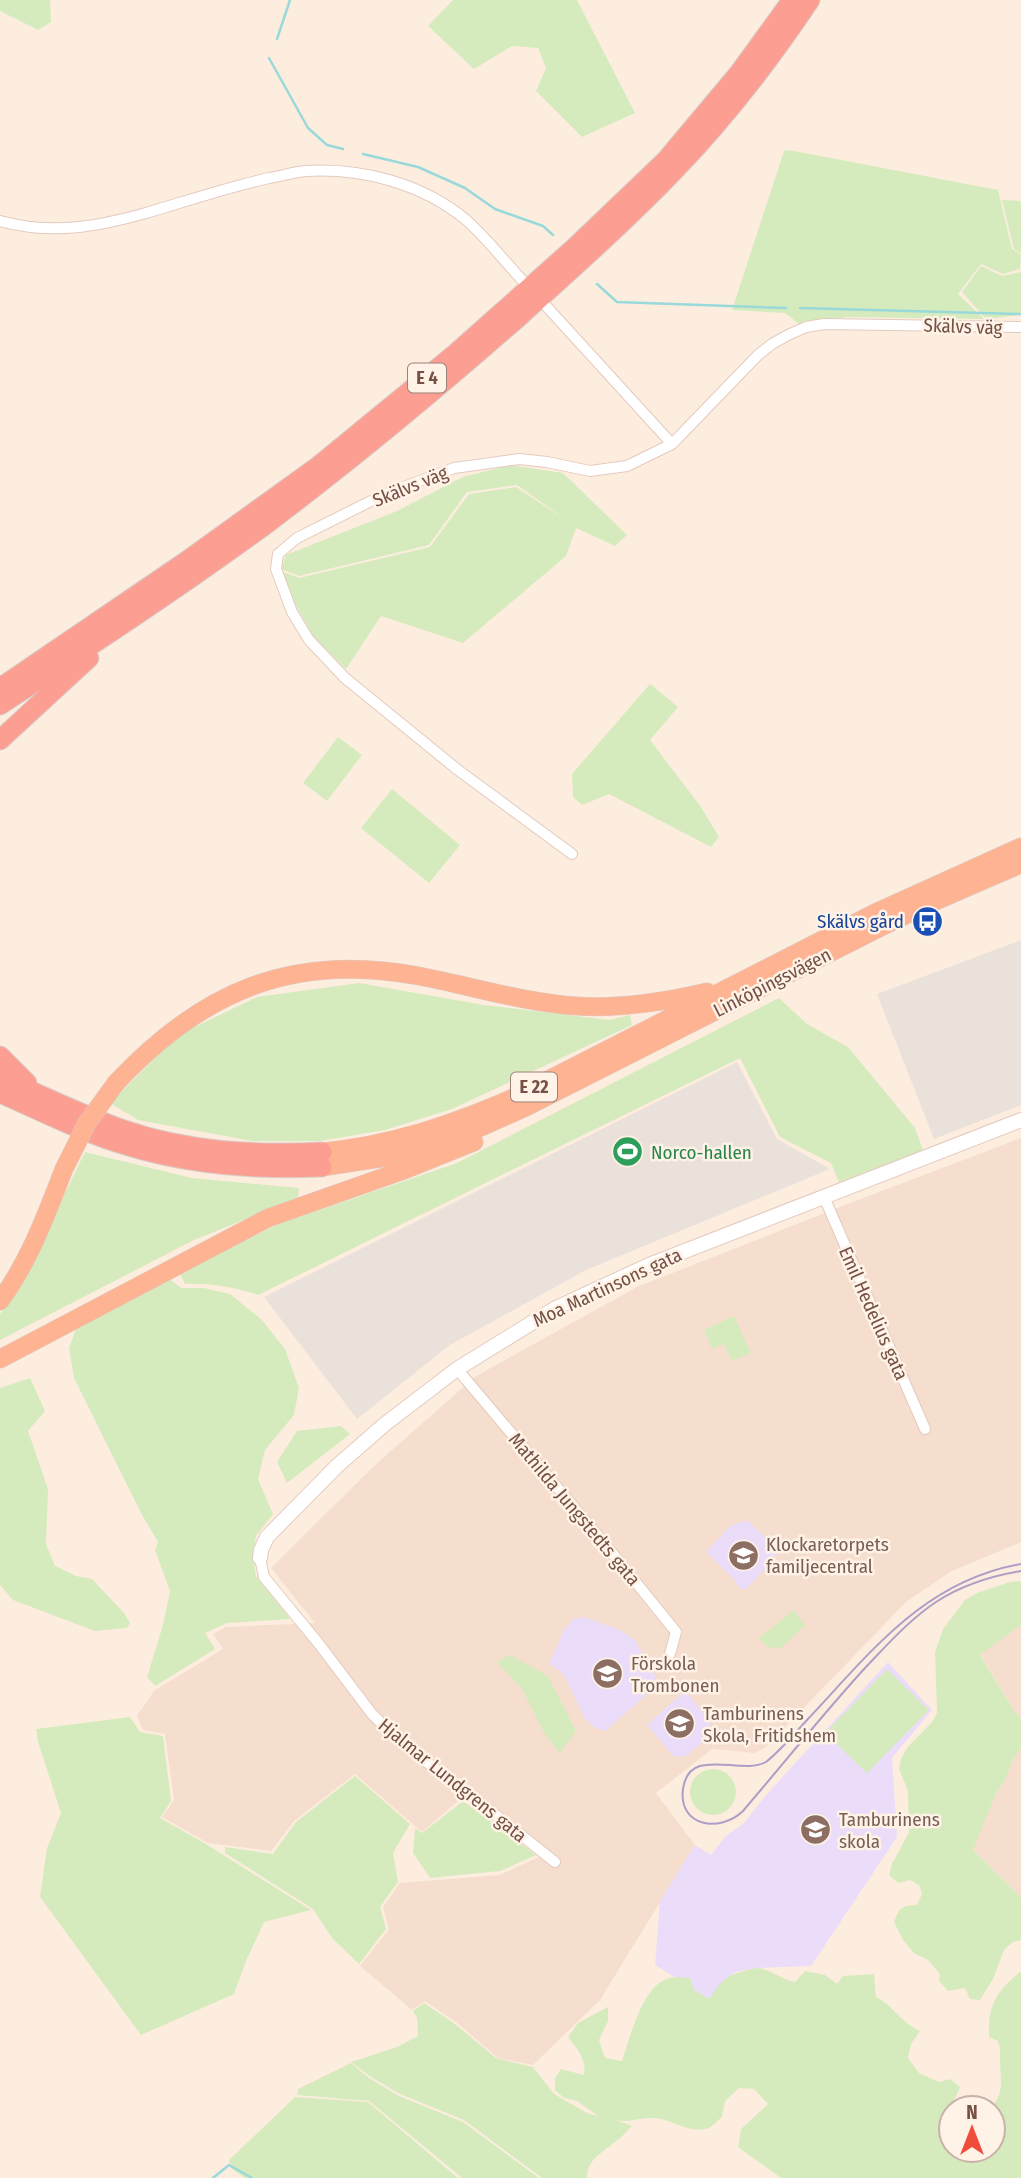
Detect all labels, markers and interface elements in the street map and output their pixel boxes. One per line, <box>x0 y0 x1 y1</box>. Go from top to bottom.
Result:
street label: Skälvs väg <box>923 314 1003 339</box>
road number: E 4 <box>408 364 446 392</box>
street label: Skälvs väg <box>369 461 451 512</box>
bus stop icon: Skälvs gård <box>910 904 944 938</box>
place label: Skälvs gård <box>817 910 904 933</box>
street label: Linköpingsvägen <box>710 943 835 1022</box>
road number: E 22 <box>511 1072 557 1102</box>
sports icon: Norco-hallen <box>611 1135 645 1169</box>
place label: Norco-hallen <box>651 1141 752 1164</box>
street label: Moa Martinsons gata <box>529 1243 685 1332</box>
street label: Emil Hedelius gata <box>834 1243 913 1384</box>
street label: Mathilda Jungstedts gata <box>504 1428 645 1590</box>
place label: Klockaretorpets familjecentral <box>766 1533 889 1578</box>
school or university icon: Klockaretorpets familjecentral <box>726 1538 760 1572</box>
place label: Förskola Trombonen <box>631 1652 719 1697</box>
school or university icon: Förskola Trombonen <box>591 1657 625 1691</box>
place label: Tamburinens Skola, Fritidshem <box>703 1702 836 1747</box>
school or university icon: Tamburinens Skola, Fritidshem <box>663 1707 697 1741</box>
street label: Hjalmar Lundgrens gata <box>374 1714 531 1847</box>
place label: Tamburinens skola <box>839 1808 940 1853</box>
school or university icon: Tamburinens skola <box>799 1813 833 1847</box>
north arrow <box>937 2094 1007 2164</box>
text: N <box>966 2101 978 2124</box>

